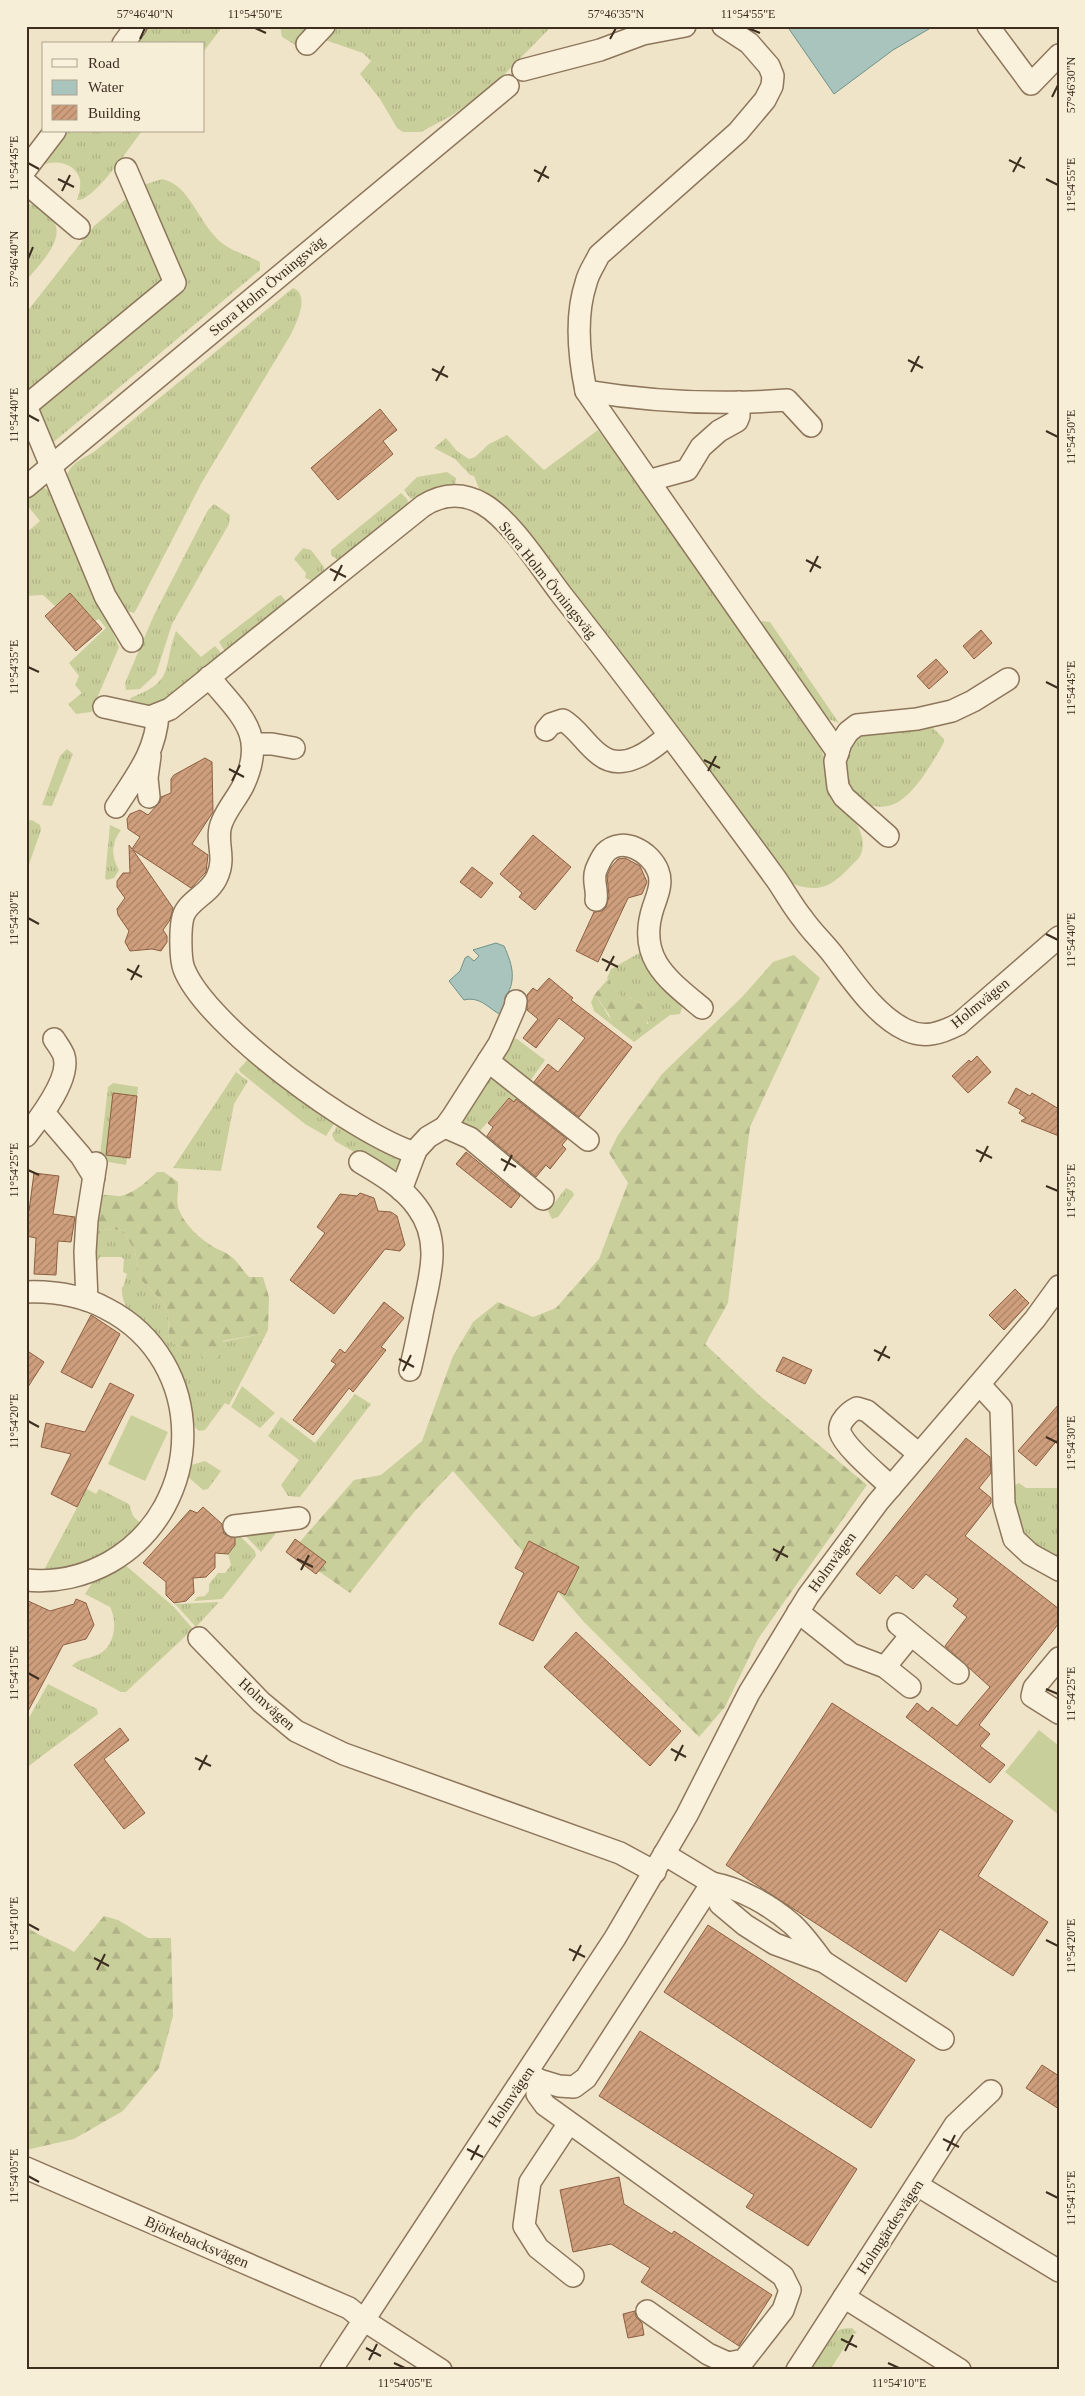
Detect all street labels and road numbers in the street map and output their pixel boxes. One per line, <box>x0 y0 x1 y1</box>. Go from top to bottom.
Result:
street label: Stora Holm Övningsväg <box>206 233 328 339</box>
street label: Stora Holm Övningsväg <box>496 518 600 642</box>
street label: Holmvägen <box>948 974 1013 1031</box>
street label: Holmvägen <box>805 1529 859 1595</box>
street label: Holmvägen <box>236 1675 299 1734</box>
street label: Holmvägen <box>485 2063 537 2130</box>
street label: Holmgärdesvägen <box>854 2176 927 2277</box>
street label: Björkebacksvägen <box>143 2213 252 2271</box>

